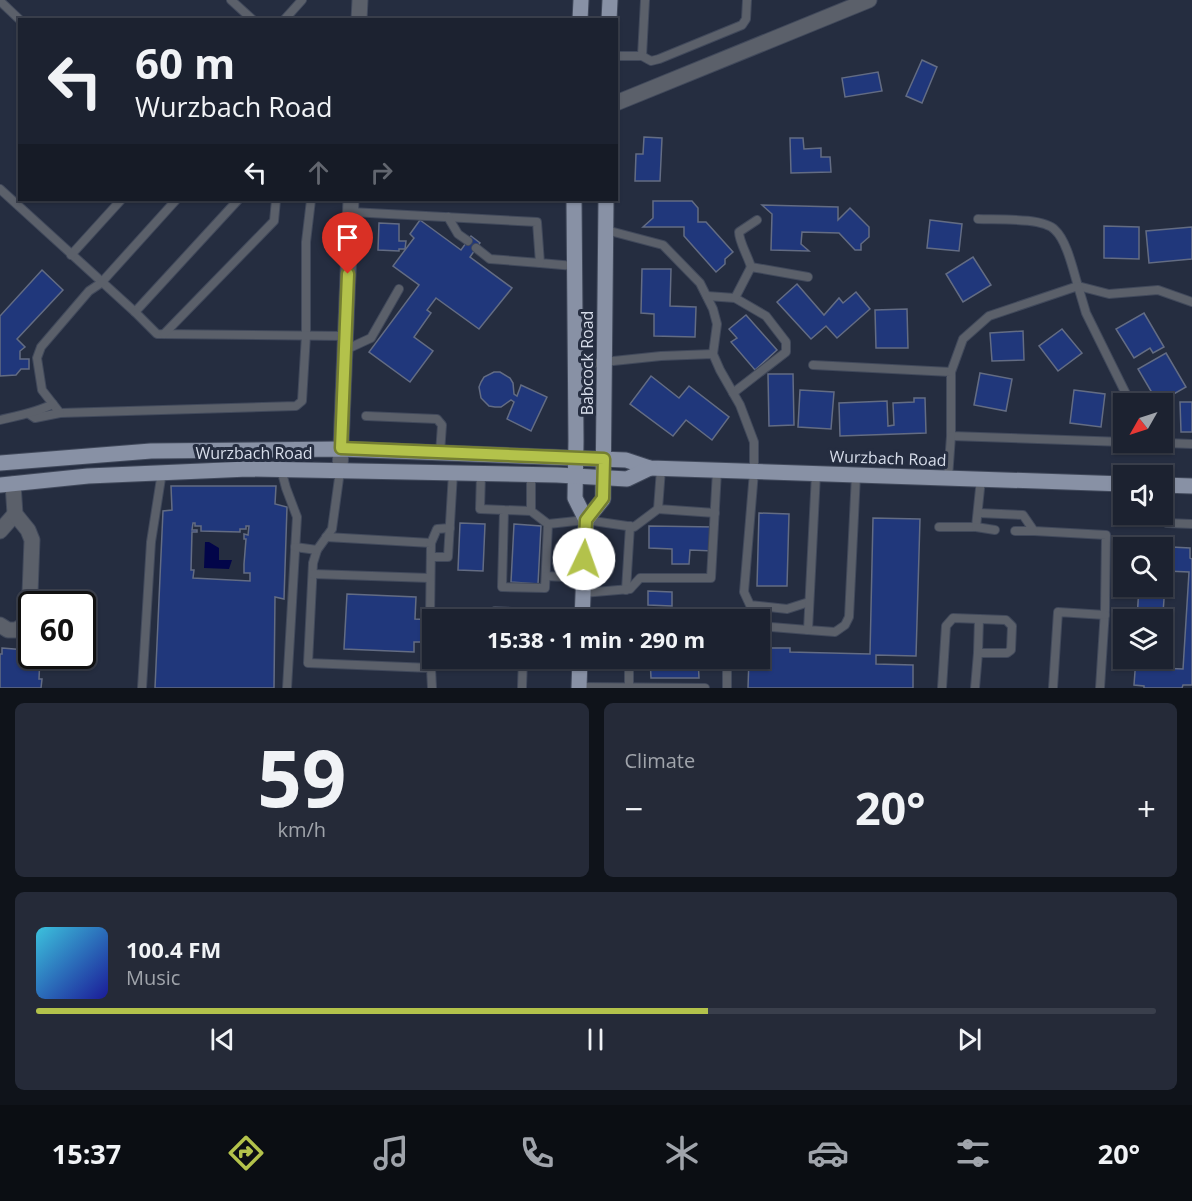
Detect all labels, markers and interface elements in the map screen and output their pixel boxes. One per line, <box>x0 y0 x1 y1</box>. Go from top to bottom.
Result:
text: 60 m <box>135 34 235 91</box>
icon: left <box>36 42 114 120</box>
text: Wurzbach Road <box>135 88 333 125</box>
icon: left <box>239 156 272 189</box>
icon: ahead <box>302 156 335 189</box>
icon: right <box>365 156 398 189</box>
pin <box>322 212 373 274</box>
icon: arrive <box>331 221 364 254</box>
street label: Babcock Road <box>576 311 598 415</box>
north arrow <box>1113 393 1173 453</box>
map controls <box>1113 393 1173 669</box>
street label: Wurzbach Road <box>195 442 313 464</box>
street label: Wurzbach Road <box>829 445 947 471</box>
button: sound <box>1113 465 1173 525</box>
position arrow <box>552 527 616 591</box>
button: search <box>1113 537 1173 597</box>
speed limit sign: 60 <box>18 591 96 669</box>
button: layers <box>1113 609 1173 669</box>
text: 15:38 · 1 min · 290 m <box>487 624 705 654</box>
text: 59 <box>257 724 346 830</box>
text: Climate <box>625 747 695 774</box>
text: 20° <box>855 777 926 838</box>
text: − <box>625 786 643 831</box>
text: + <box>1137 786 1156 831</box>
text: km/h <box>277 816 326 843</box>
text: 100.4 FM <box>126 934 221 964</box>
text: Music <box>126 964 180 991</box>
icon: previous <box>206 1023 239 1056</box>
icon: pause <box>579 1023 612 1056</box>
icon: next <box>953 1023 986 1056</box>
icon: directions <box>225 1132 267 1174</box>
icon: music <box>370 1132 412 1174</box>
icon: phone <box>516 1132 558 1174</box>
icon: climate <box>661 1132 703 1174</box>
icon: car <box>807 1132 849 1174</box>
icon: filters <box>952 1132 994 1174</box>
text: 15:37 <box>52 1135 121 1172</box>
text: 20° <box>1098 1135 1140 1172</box>

